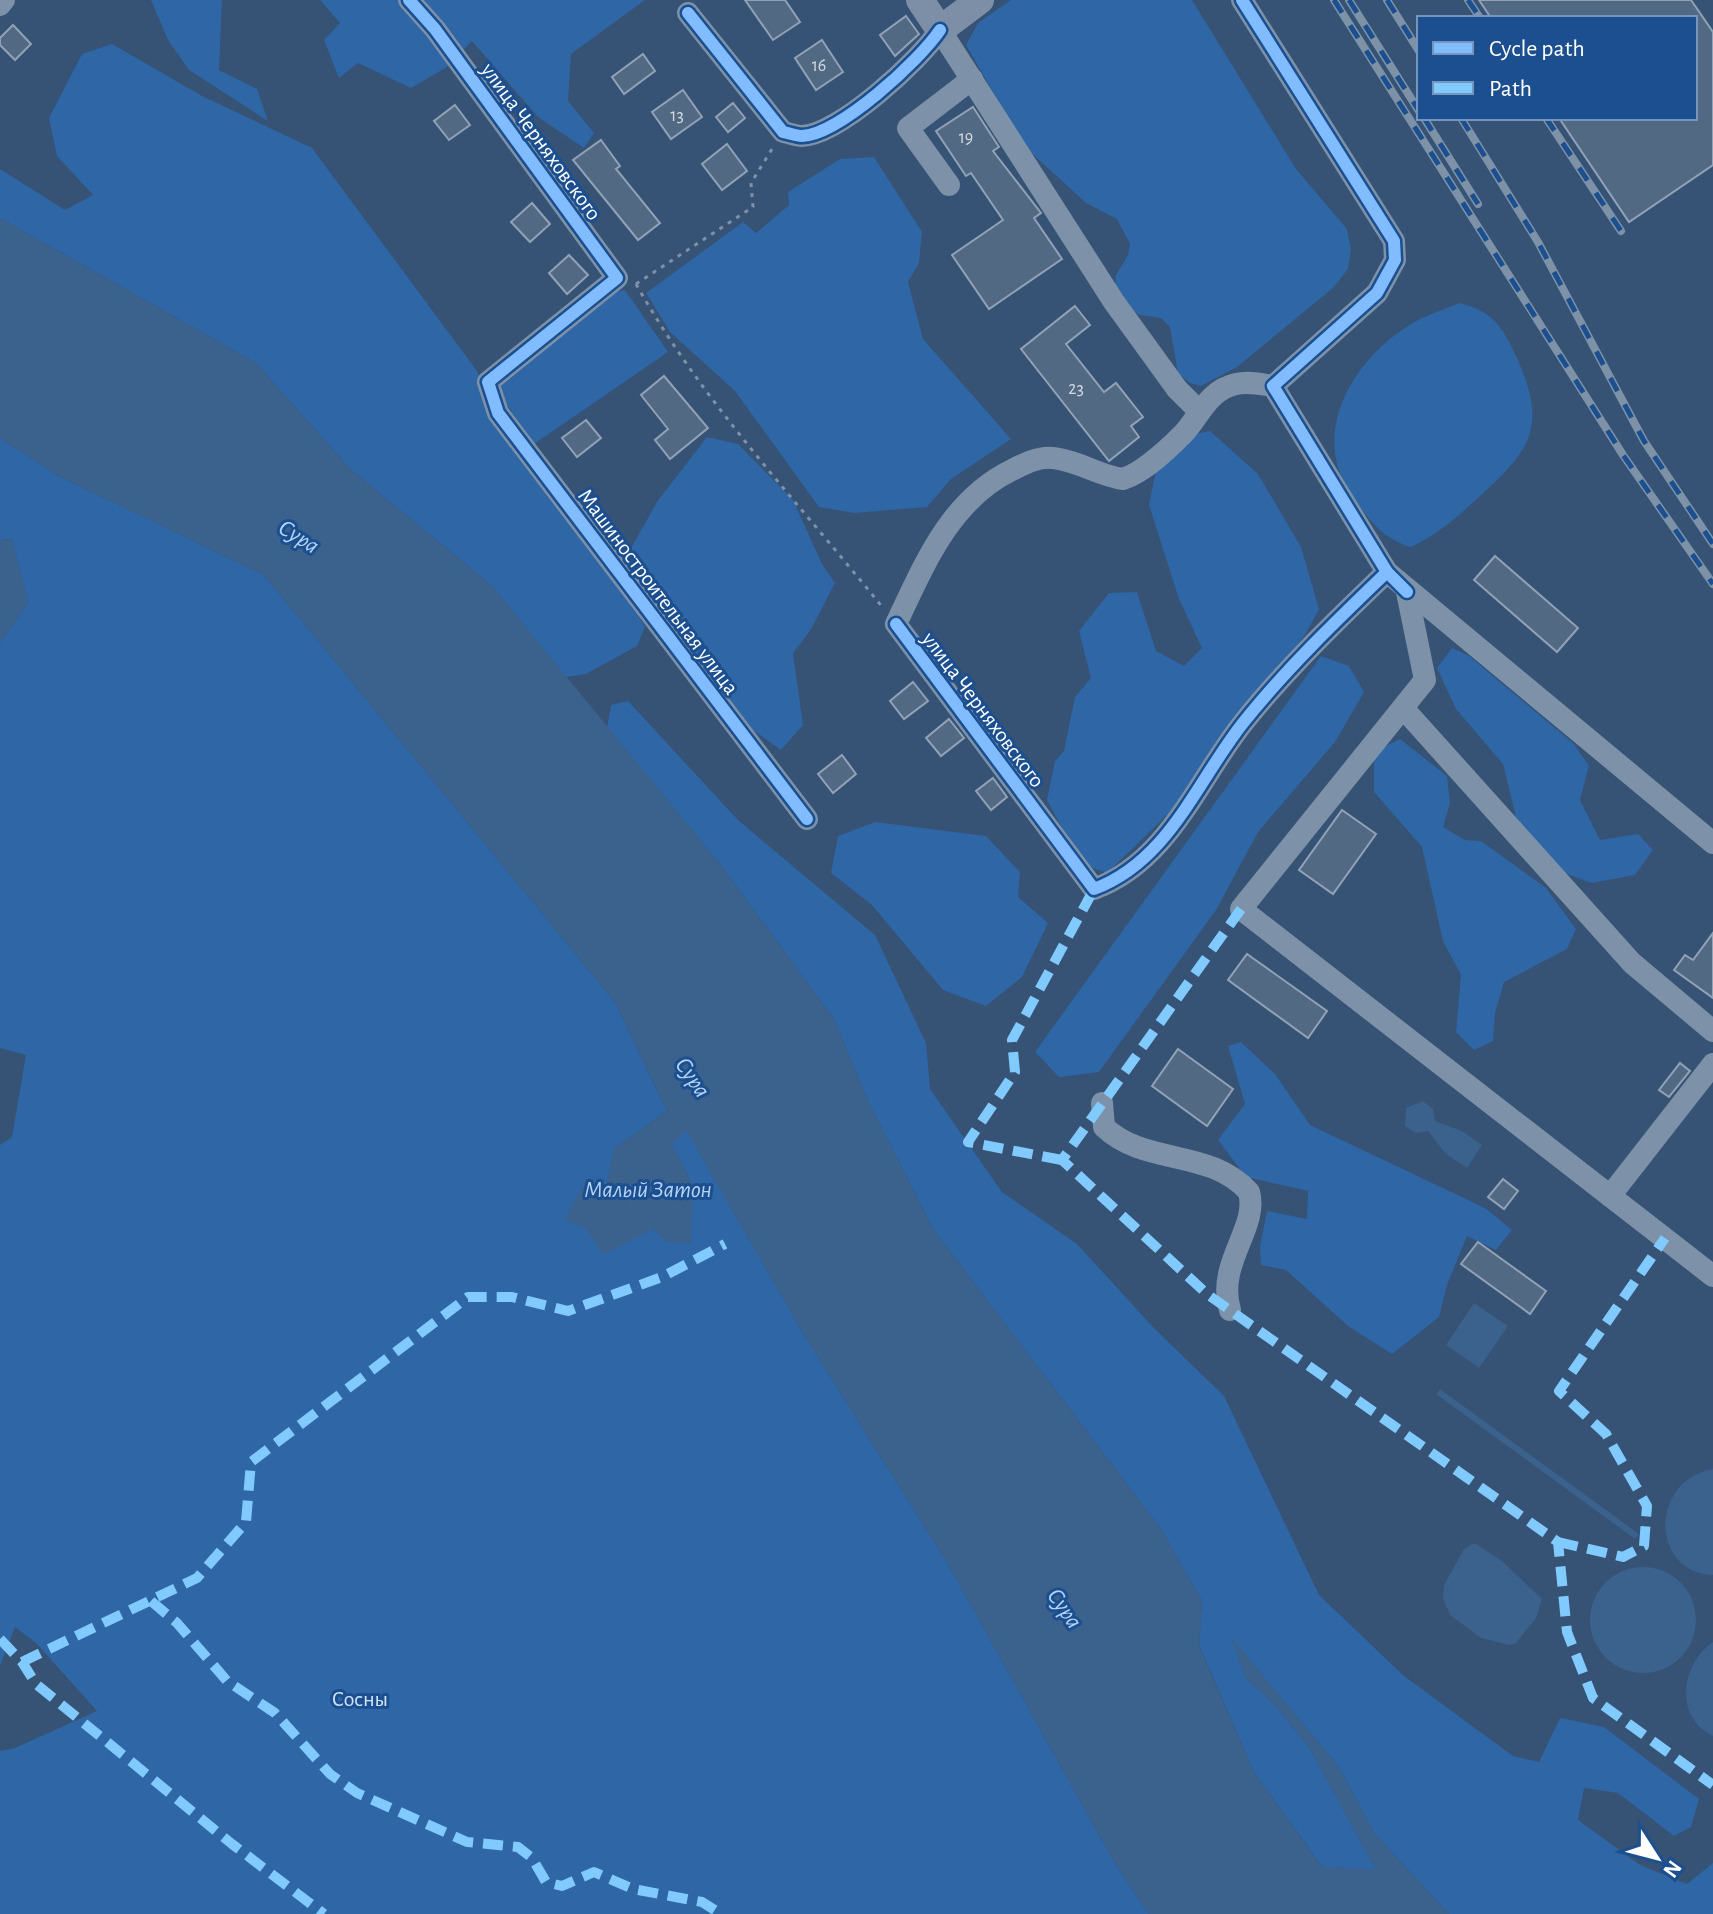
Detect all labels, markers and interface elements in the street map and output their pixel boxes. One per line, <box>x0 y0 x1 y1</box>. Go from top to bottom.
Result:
legend <box>1417 16 1697 120</box>
text: Cycle path <box>1489 37 1585 61</box>
house number: 16 <box>812 57 826 75</box>
street label: улица Черняховского <box>476 58 605 224</box>
text: Path <box>1489 77 1532 101</box>
house number: 13 <box>670 107 684 125</box>
house number: 19 <box>959 129 973 147</box>
house number: 23 <box>1068 380 1084 398</box>
street label: Машиностроительная улица <box>574 485 743 699</box>
water label: Сура <box>274 515 323 558</box>
street label: улица Черняховского <box>917 627 1049 791</box>
water label: Сура <box>670 1053 714 1102</box>
water label: Малый Затон <box>584 1178 712 1202</box>
water label: Сура <box>1042 1584 1086 1633</box>
park label: Сосны <box>332 1688 388 1710</box>
north arrow <box>1617 1818 1697 1898</box>
text: N <box>1659 1857 1686 1882</box>

